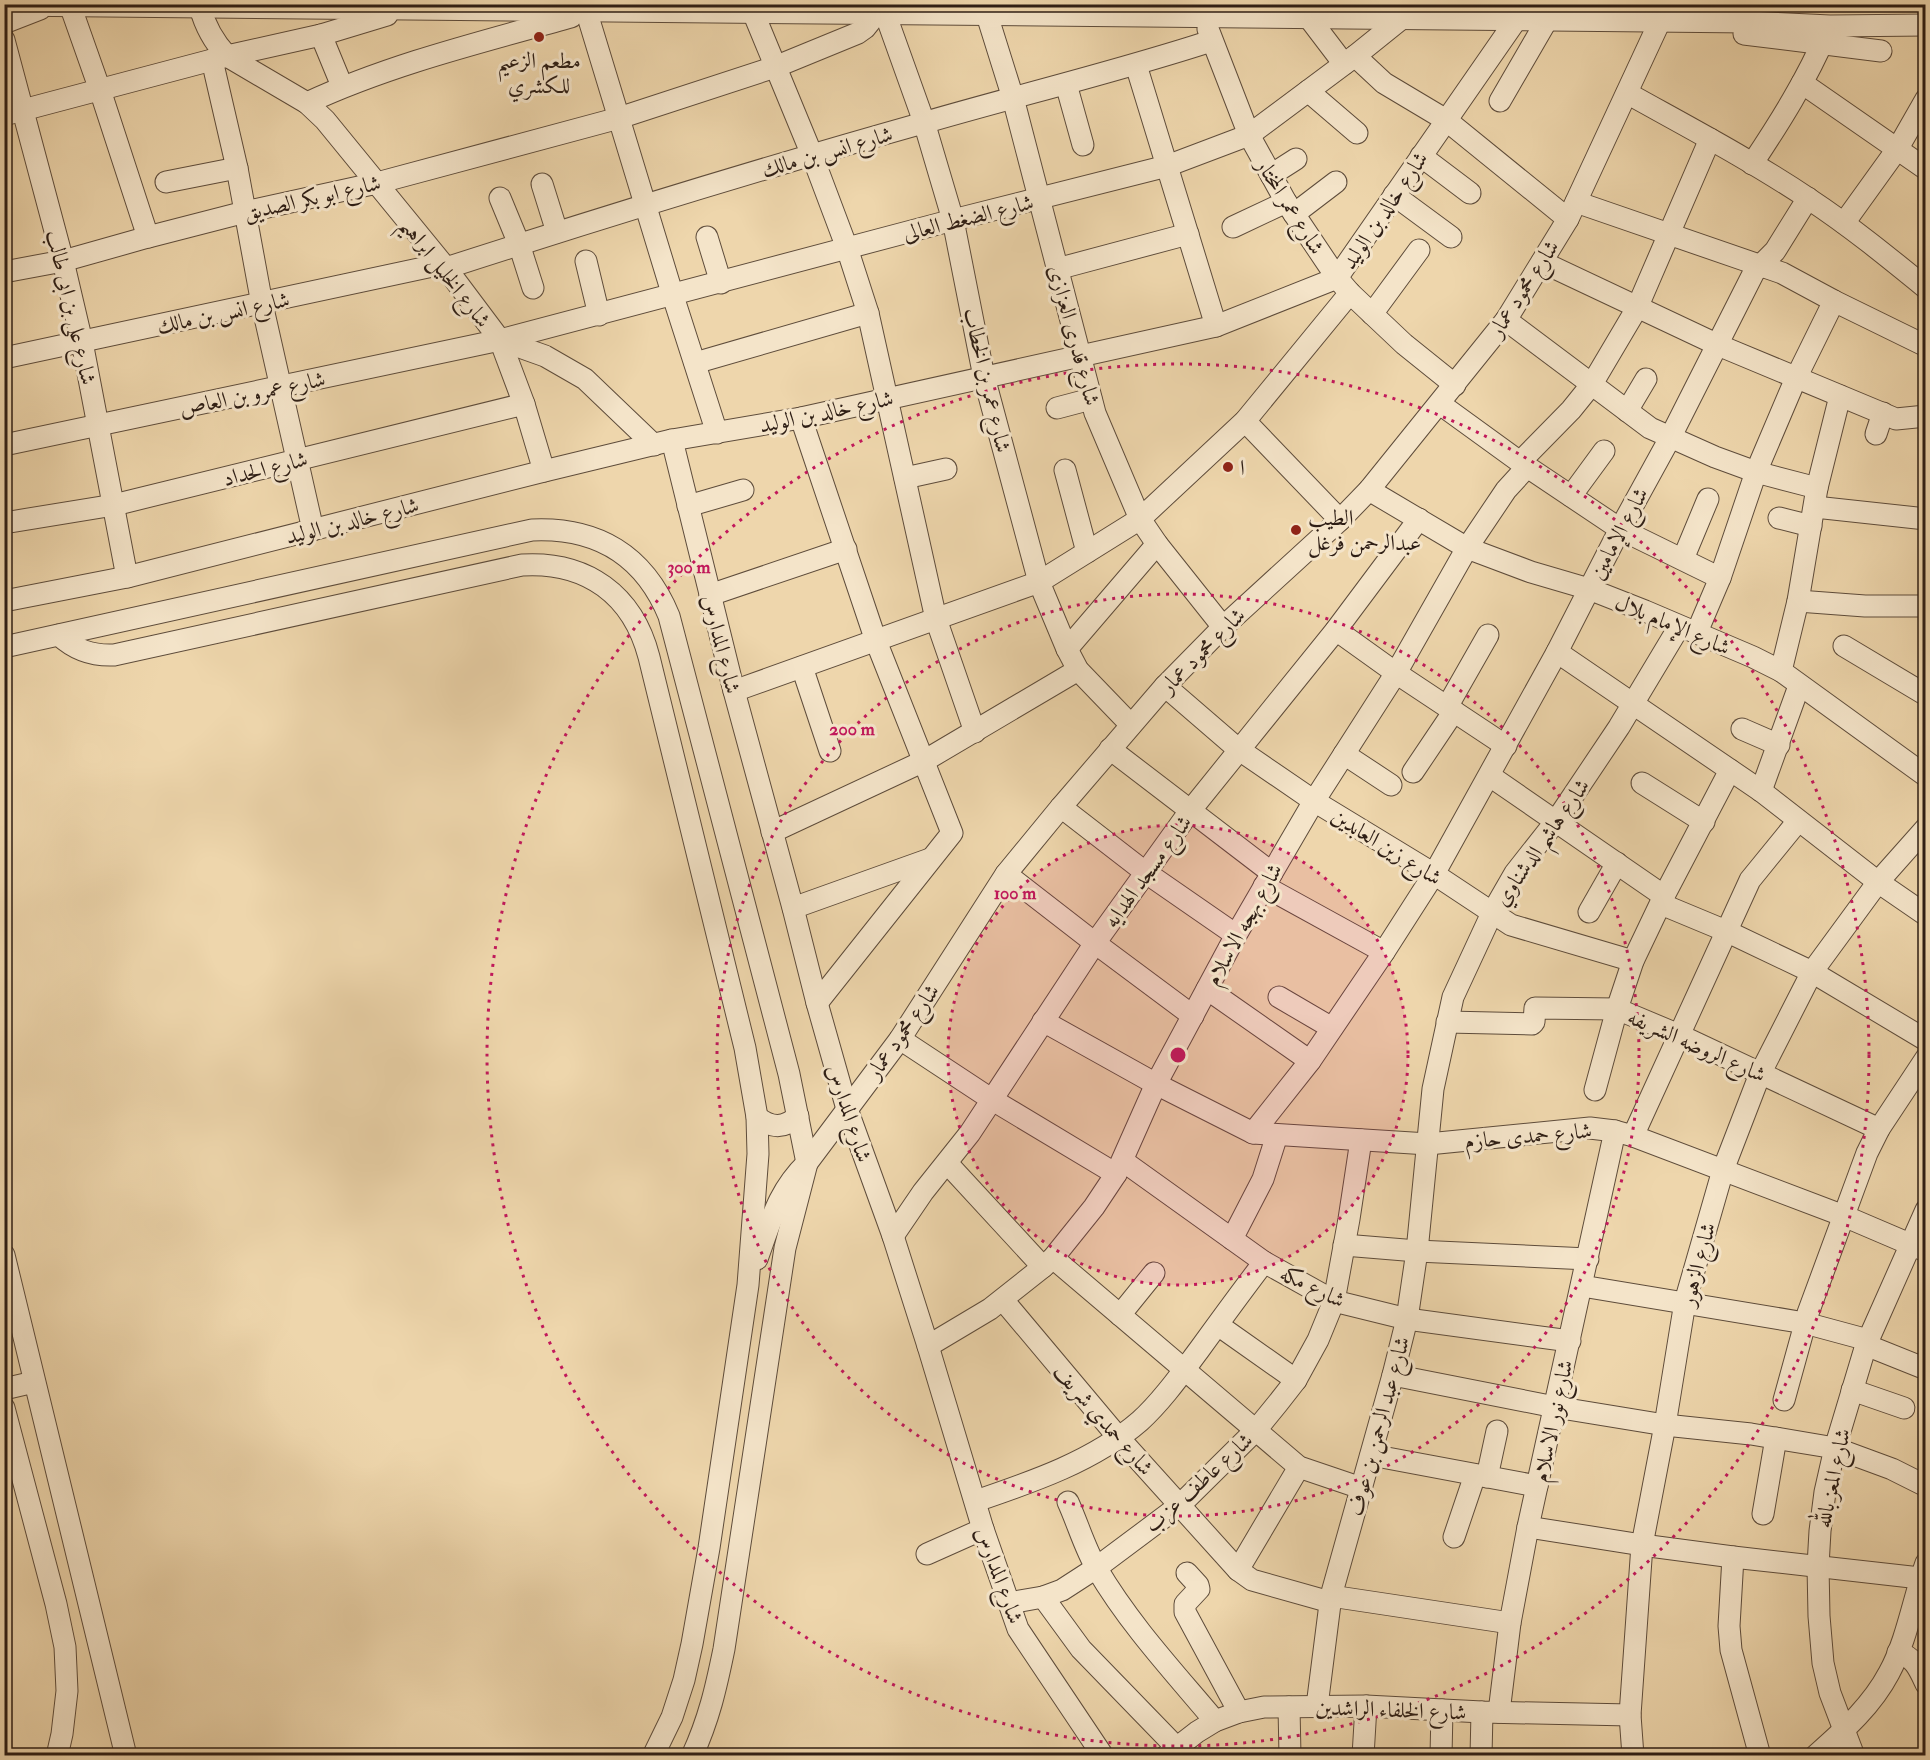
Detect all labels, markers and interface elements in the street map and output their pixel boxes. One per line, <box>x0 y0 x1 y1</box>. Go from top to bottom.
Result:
marker: مطعم الزعيم للكشري <box>532 30 546 44</box>
place label: مطعم الزعيم للكشري <box>497 47 581 103</box>
street label: شارع انس بن مالك <box>759 120 897 188</box>
street label: شارع خالد بن الوليد <box>1335 146 1438 277</box>
street label: شارع عمر المختار <box>1245 151 1331 262</box>
street label: شارع ابو بكر الصديق <box>241 169 384 231</box>
street label: شارع الضغط العالى <box>900 188 1038 252</box>
street label: شارع الخليل ابراهيم <box>388 212 497 338</box>
street label: شارع على بن ابى طالب <box>36 227 102 388</box>
street label: شارع محمود عمار <box>1481 235 1569 346</box>
street label: شارع قدرى العزازى <box>1038 262 1106 410</box>
street label: شارع انس بن مالك <box>154 285 293 345</box>
street label: شارع عمر بن الخطاب <box>953 305 1017 456</box>
street label: شارع عمرو بن العاص <box>177 365 329 427</box>
street label: شارع خالد بن الوليد <box>757 384 897 444</box>
street label: شارع الحداد <box>220 445 312 497</box>
place label: ا <box>1240 454 1245 482</box>
marker: ا <box>1221 460 1235 474</box>
street label: شارع الإمامين <box>1583 482 1658 586</box>
street label: شارع خالد بن الوليد <box>283 491 423 555</box>
place label: الطيب عبدالرحمن فرغل <box>1308 504 1421 558</box>
marker: الطيب عبدالرحمن فرغل <box>1289 523 1303 537</box>
text: 300 m <box>667 556 712 579</box>
street label: شارع الإمام بلال <box>1609 588 1734 666</box>
street label: شارع المدارس <box>691 592 747 698</box>
street label: شارع محمود عمار <box>1152 602 1254 704</box>
text: 200 m <box>829 718 876 741</box>
street label: شارع هاشم الدشناوي <box>1487 773 1602 916</box>
street label: شارع زين العابدين <box>1324 802 1447 895</box>
street label: شارع مسجد الهدايه <box>1097 809 1202 936</box>
street label: شارع بهجه الاسلام <box>1199 858 1293 993</box>
text: 100 m <box>994 882 1037 905</box>
street label: شارع محمود عمار <box>859 978 949 1089</box>
street label: شارع الروضه الشريفه <box>1621 1003 1770 1093</box>
centre of rings <box>1168 1045 1188 1065</box>
street label: شارع المدارس <box>816 1061 878 1167</box>
street label: شارع حمدى حازم <box>1463 1116 1593 1160</box>
street label: شارع الزهور <box>1673 1220 1726 1312</box>
street label: شارع مكه <box>1274 1259 1350 1318</box>
street label: شارع عبد الرحمن بن عوف <box>1342 1333 1420 1520</box>
street label: شارع نور الاسلام <box>1526 1357 1585 1486</box>
street label: شارع حمدي شريف <box>1044 1358 1160 1484</box>
street label: شارع المعز بالله <box>1805 1425 1861 1531</box>
street label: شارع عاطف عزب <box>1138 1427 1262 1542</box>
street label: شارع المدارس <box>965 1523 1030 1629</box>
street label: شارع الخلفاء الراشدين <box>1315 1693 1467 1731</box>

